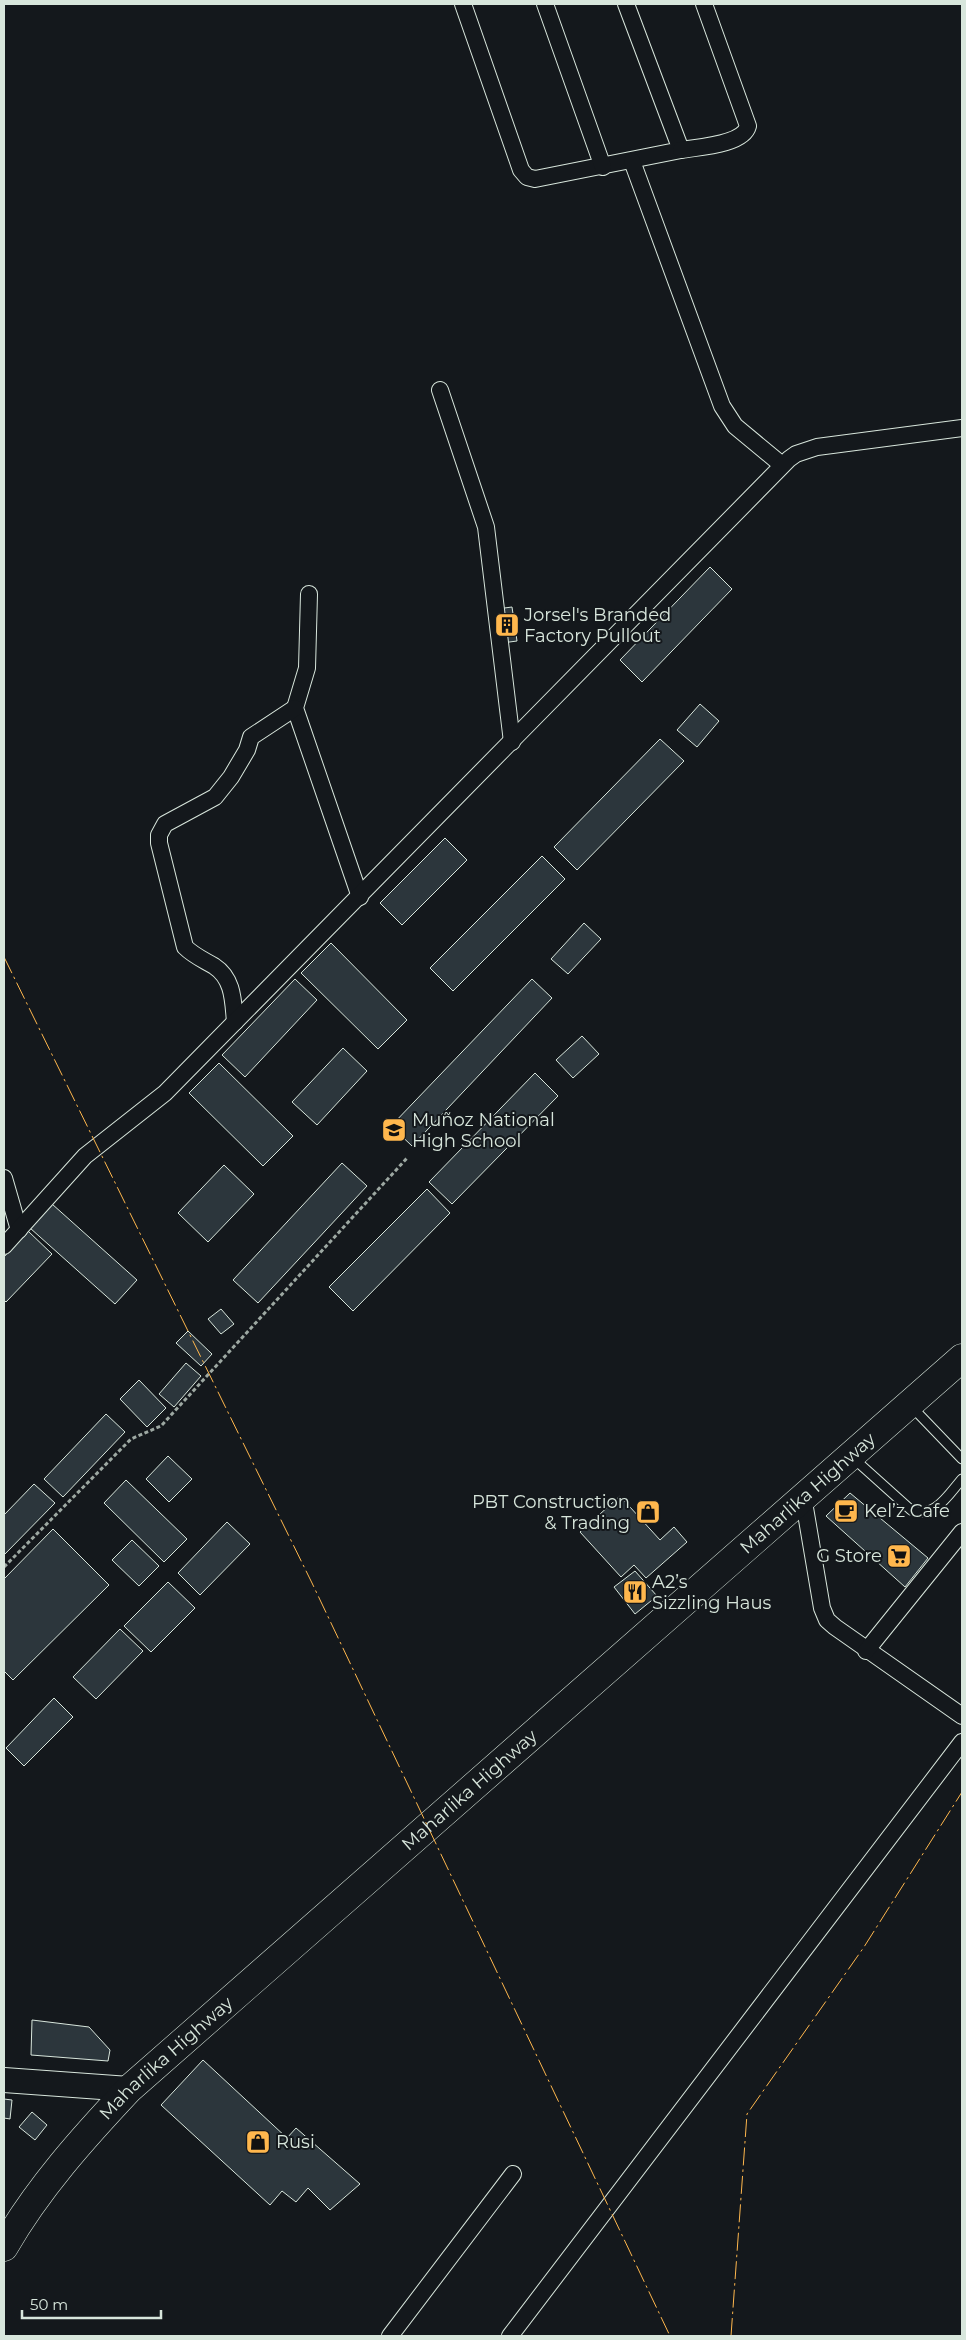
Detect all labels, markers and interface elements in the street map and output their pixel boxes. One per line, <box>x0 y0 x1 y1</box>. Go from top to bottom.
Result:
place label: Jorsel's Branded Factory Pullout <box>523 604 671 647</box>
building icon: Jorsel's Branded Factory Pullout <box>494 612 520 638</box>
place label: Muñoz National High School <box>412 1109 555 1152</box>
school or university icon: Muñoz National High School <box>381 1117 407 1143</box>
street label: Maharlika Highway <box>736 1428 880 1559</box>
place label: PBT Construction & Trading <box>472 1491 630 1534</box>
cafe icon: Kel’z Cafe <box>833 1498 859 1524</box>
shop icon: PBT Construction & Trading <box>635 1499 661 1525</box>
place label: Kel’z Cafe <box>864 1500 950 1522</box>
supermarket icon: G Store <box>886 1543 912 1569</box>
place label: G Store <box>816 1545 882 1567</box>
place label: A2’s Sizzling Haus <box>652 1571 772 1614</box>
restaurant icon: A2’s Sizzling Haus <box>622 1579 648 1605</box>
street label: Maharlika Highway <box>397 1725 542 1855</box>
street label: Maharlika Highway <box>95 1992 237 2125</box>
shop icon: Rusi <box>245 2129 271 2155</box>
place label: Rusi <box>276 2131 315 2153</box>
scale bar <box>22 2288 161 2320</box>
text: 50 m <box>30 2295 68 2314</box>

